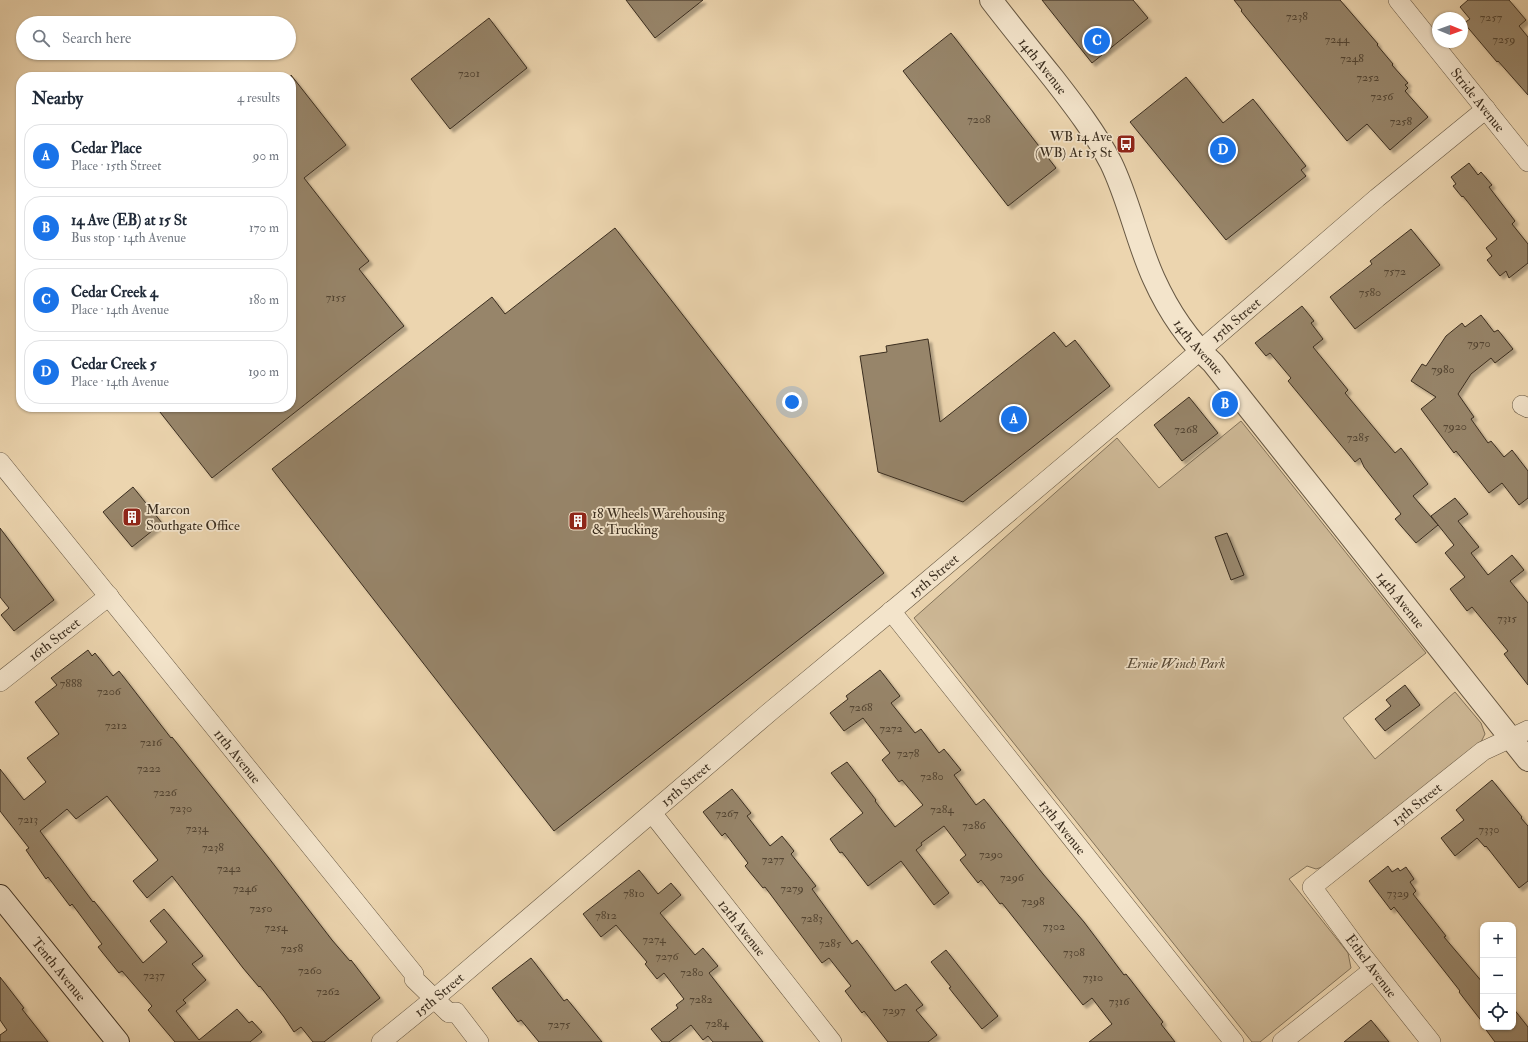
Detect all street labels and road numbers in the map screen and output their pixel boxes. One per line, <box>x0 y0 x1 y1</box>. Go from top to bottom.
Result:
street label: 14th Avenue <box>1015 34 1071 98</box>
street label: Stride Avenue <box>1447 64 1509 135</box>
street label: 15th Street <box>1208 294 1264 346</box>
street label: 14th Avenue <box>1170 316 1227 378</box>
street label: 15th Street <box>905 550 962 602</box>
street label: 14th Avenue <box>1373 568 1429 632</box>
street label: 16th Street <box>25 614 84 665</box>
street label: 11th Avenue <box>210 725 265 787</box>
street label: 15th Street <box>657 758 714 810</box>
street label: 13th Street <box>1388 779 1445 829</box>
street label: 13th Avenue <box>1036 796 1090 858</box>
street label: 12th Avenue <box>715 896 770 960</box>
street label: Ethel Avenue <box>1342 931 1400 1001</box>
street label: Tenth Avenue <box>28 934 90 1005</box>
street label: 15th Street <box>411 968 468 1020</box>

